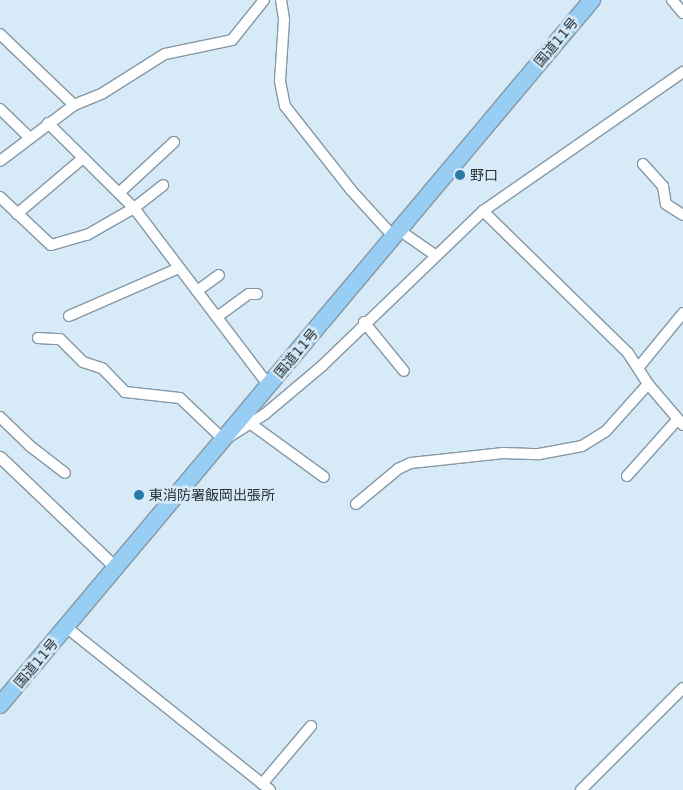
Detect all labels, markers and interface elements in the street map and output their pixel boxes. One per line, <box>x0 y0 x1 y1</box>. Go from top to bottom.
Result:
street label: 国道11号 <box>530 14 582 70</box>
place label: 野口 <box>470 167 498 183</box>
marker: 野口 <box>454 169 466 181</box>
street label: 国道11号 <box>270 325 322 381</box>
place label: 東消防署飯岡出張所 <box>149 487 275 503</box>
marker: 東消防署飯岡出張所 <box>133 489 145 501</box>
street label: 国道11号 <box>10 635 62 691</box>

